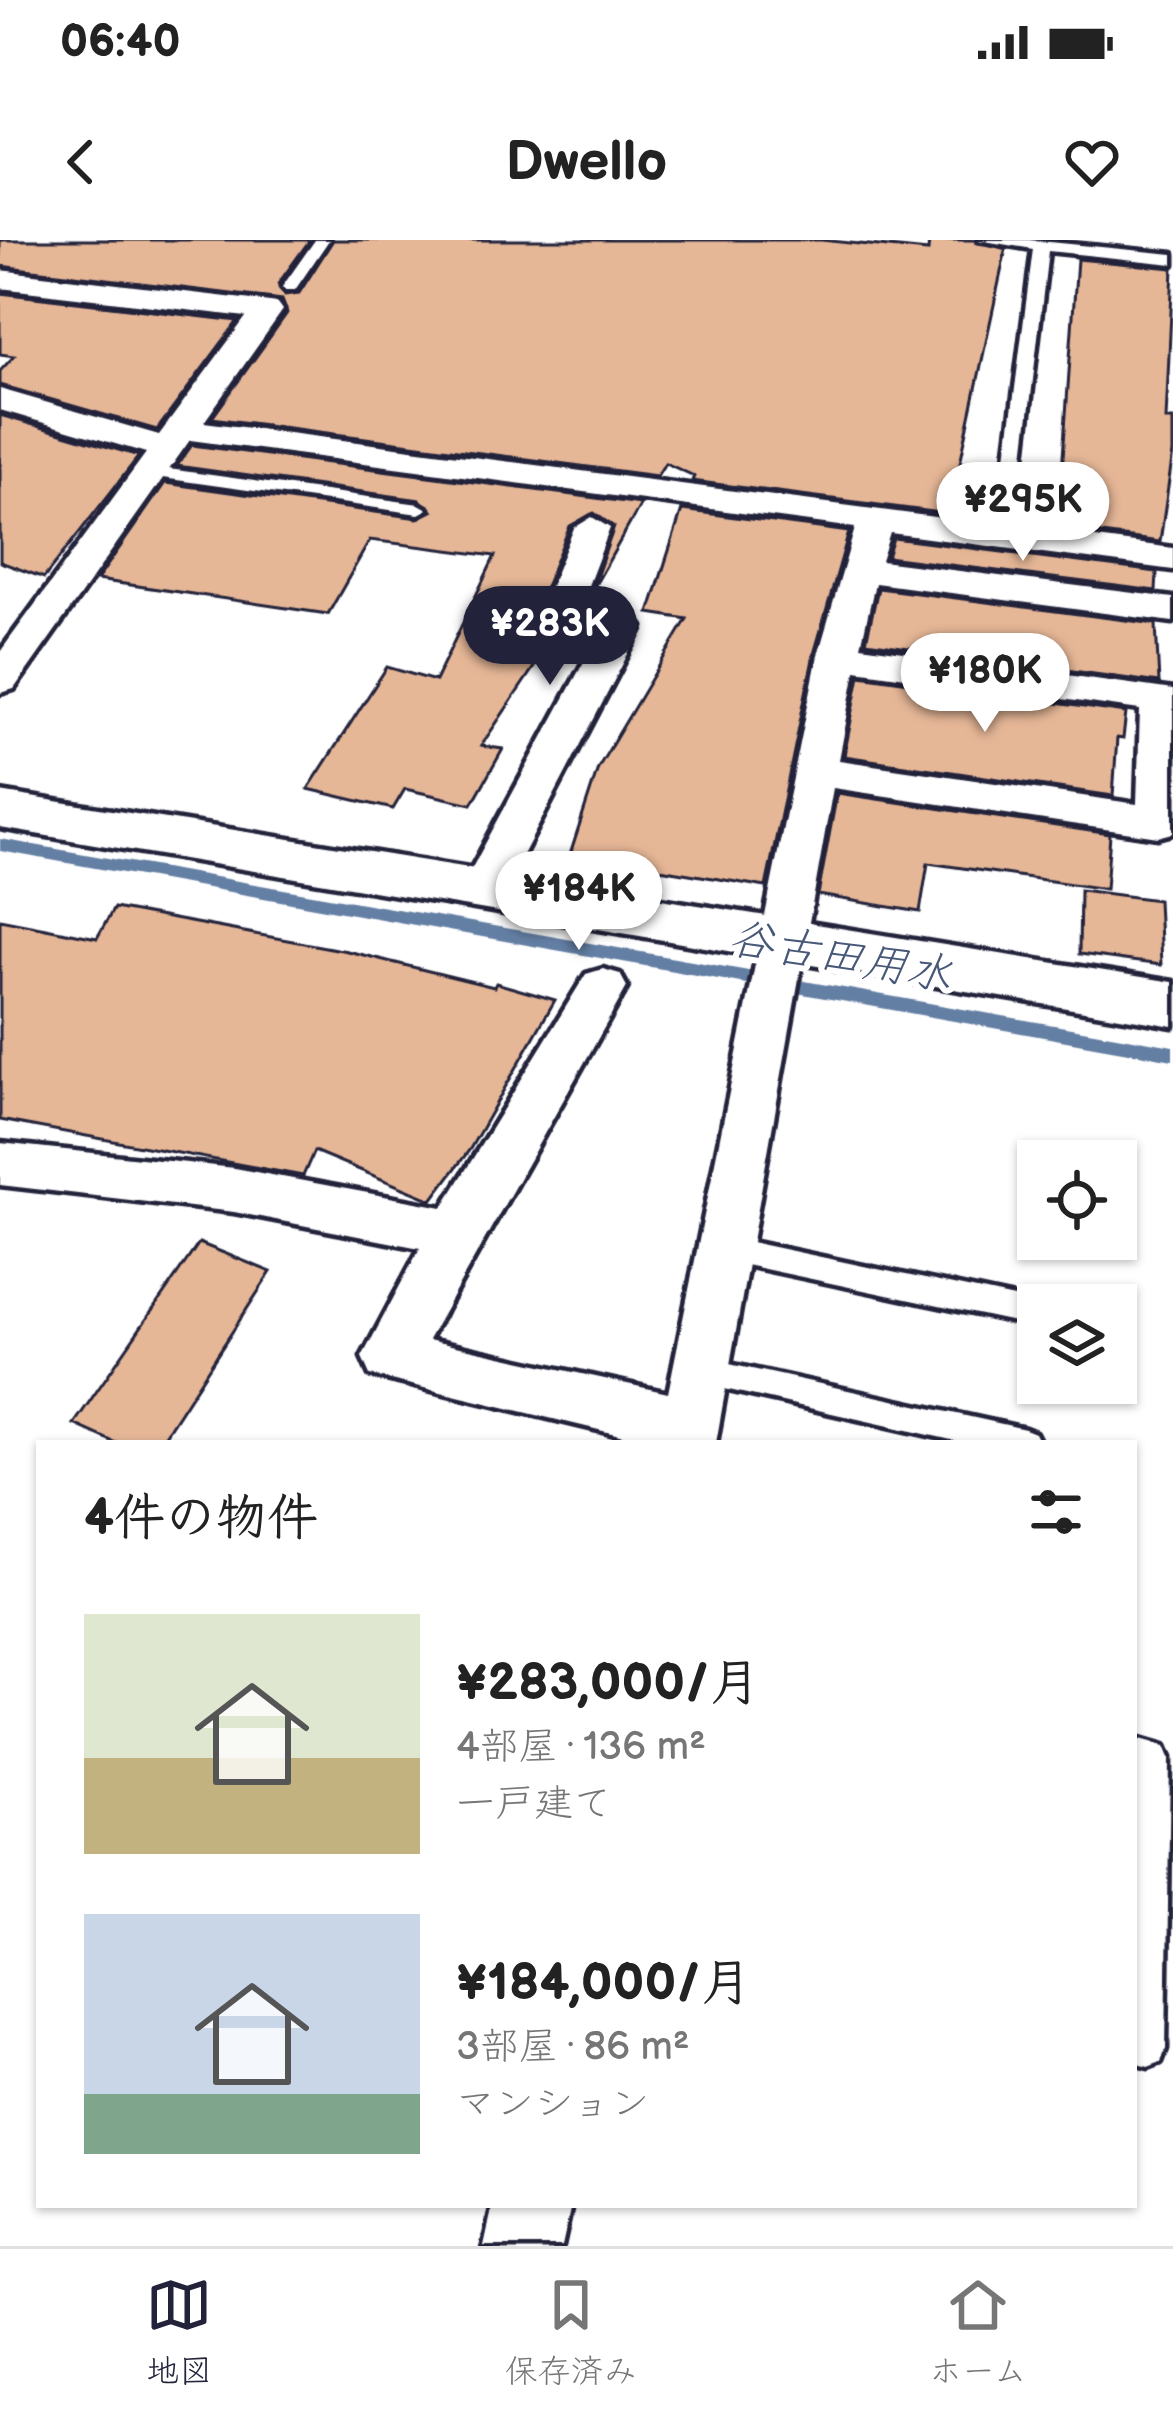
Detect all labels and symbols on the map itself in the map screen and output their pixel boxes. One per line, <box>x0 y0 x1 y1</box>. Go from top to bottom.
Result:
pin: ¥295K <box>939 462 1107 564</box>
pin: ¥283K <box>466 586 634 688</box>
pin: ¥180K <box>901 633 1069 735</box>
pin: ¥184K <box>495 851 663 953</box>
water label: 谷古田用水 <box>725 911 956 1004</box>

